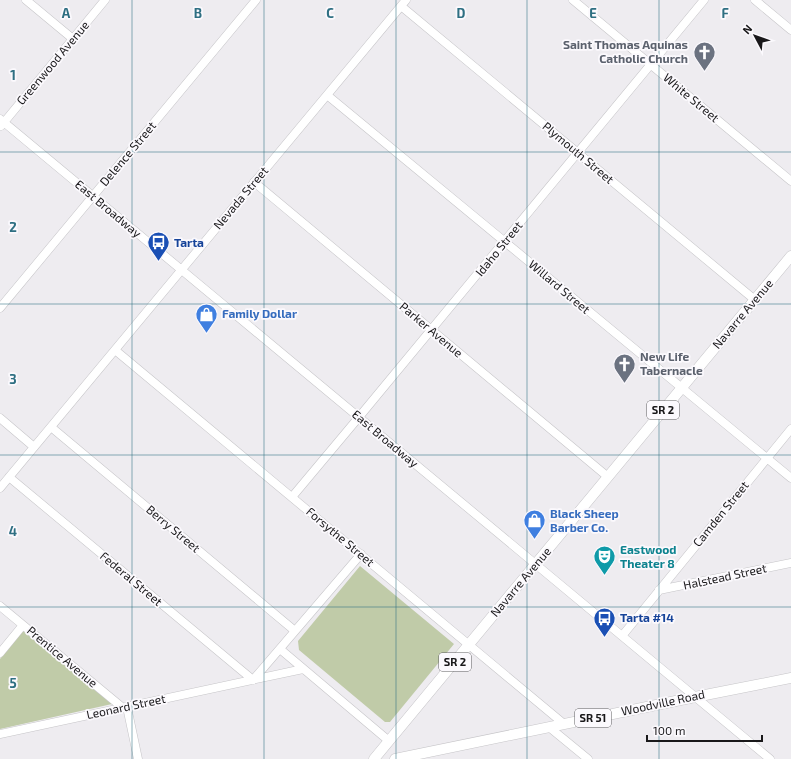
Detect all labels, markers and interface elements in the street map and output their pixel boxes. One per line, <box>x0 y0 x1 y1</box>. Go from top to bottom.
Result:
text: A <box>62 5 71 21</box>
text: B <box>194 5 202 21</box>
text: C <box>326 5 334 21</box>
text: D <box>457 5 466 21</box>
text: E <box>589 5 597 21</box>
text: F <box>721 5 729 21</box>
north arrow <box>735 16 775 56</box>
street label: Greenwood Avenue <box>13 18 91 107</box>
text: N <box>740 22 755 36</box>
place label: Saint Thomas Aquinas Catholic Church <box>563 37 688 65</box>
church icon: Saint Thomas Aquinas Catholic Church <box>691 39 717 72</box>
text: 1 <box>10 67 16 83</box>
street label: White Street <box>661 70 723 125</box>
street label: Delence Street <box>96 118 158 188</box>
street label: Plymouth Street <box>540 118 617 186</box>
street label: Nevada Street <box>210 163 271 231</box>
street label: East Broadway <box>73 177 145 240</box>
street label: Idaho Street <box>472 218 525 279</box>
text: 2 <box>9 219 17 235</box>
bus stop icon: Tarta <box>146 230 172 263</box>
place label: Tarta <box>174 235 204 249</box>
street label: Willard Street <box>526 257 593 316</box>
street label: Navarre Avenue <box>709 276 775 351</box>
street label: Parker Avenue <box>397 299 466 360</box>
shop icon: Family Dollar <box>194 301 220 334</box>
place label: Family Dollar <box>222 306 297 321</box>
place label: New Life Tabernacle <box>640 349 703 377</box>
church icon: New Life Tabernacle <box>611 351 637 384</box>
text: 3 <box>9 371 17 387</box>
road number: SR 2 <box>647 401 679 419</box>
street label: East Broadway <box>350 407 422 470</box>
street label: Camden Street <box>690 477 751 549</box>
street label: Berry Street <box>144 502 204 555</box>
street label: Forsythe Street <box>304 504 378 569</box>
place label: Black Sheep Barber Co. <box>550 506 619 534</box>
shop icon: Black Sheep Barber Co. <box>522 508 548 541</box>
text: 4 <box>9 523 17 539</box>
place label: Eastwood Theater 8 <box>620 542 677 570</box>
street label: Navarre Avenue <box>487 544 553 619</box>
theatre icon: Eastwood Theater 8 <box>592 544 618 577</box>
street label: Federal Street <box>98 548 166 609</box>
street label: Halstead Street <box>682 560 768 592</box>
bus stop icon: Tarta #14 <box>592 605 618 638</box>
place label: Tarta #14 <box>620 610 674 624</box>
street label: Prentice Avenue <box>25 623 101 690</box>
road number: SR 2 <box>439 653 471 671</box>
text: 5 <box>9 675 17 691</box>
street label: Woodville Road <box>620 686 706 718</box>
street label: Leonard Street <box>85 691 167 721</box>
road number: SR 51 <box>575 709 611 727</box>
scale bar <box>647 717 762 743</box>
text: 100 m <box>653 723 685 737</box>

